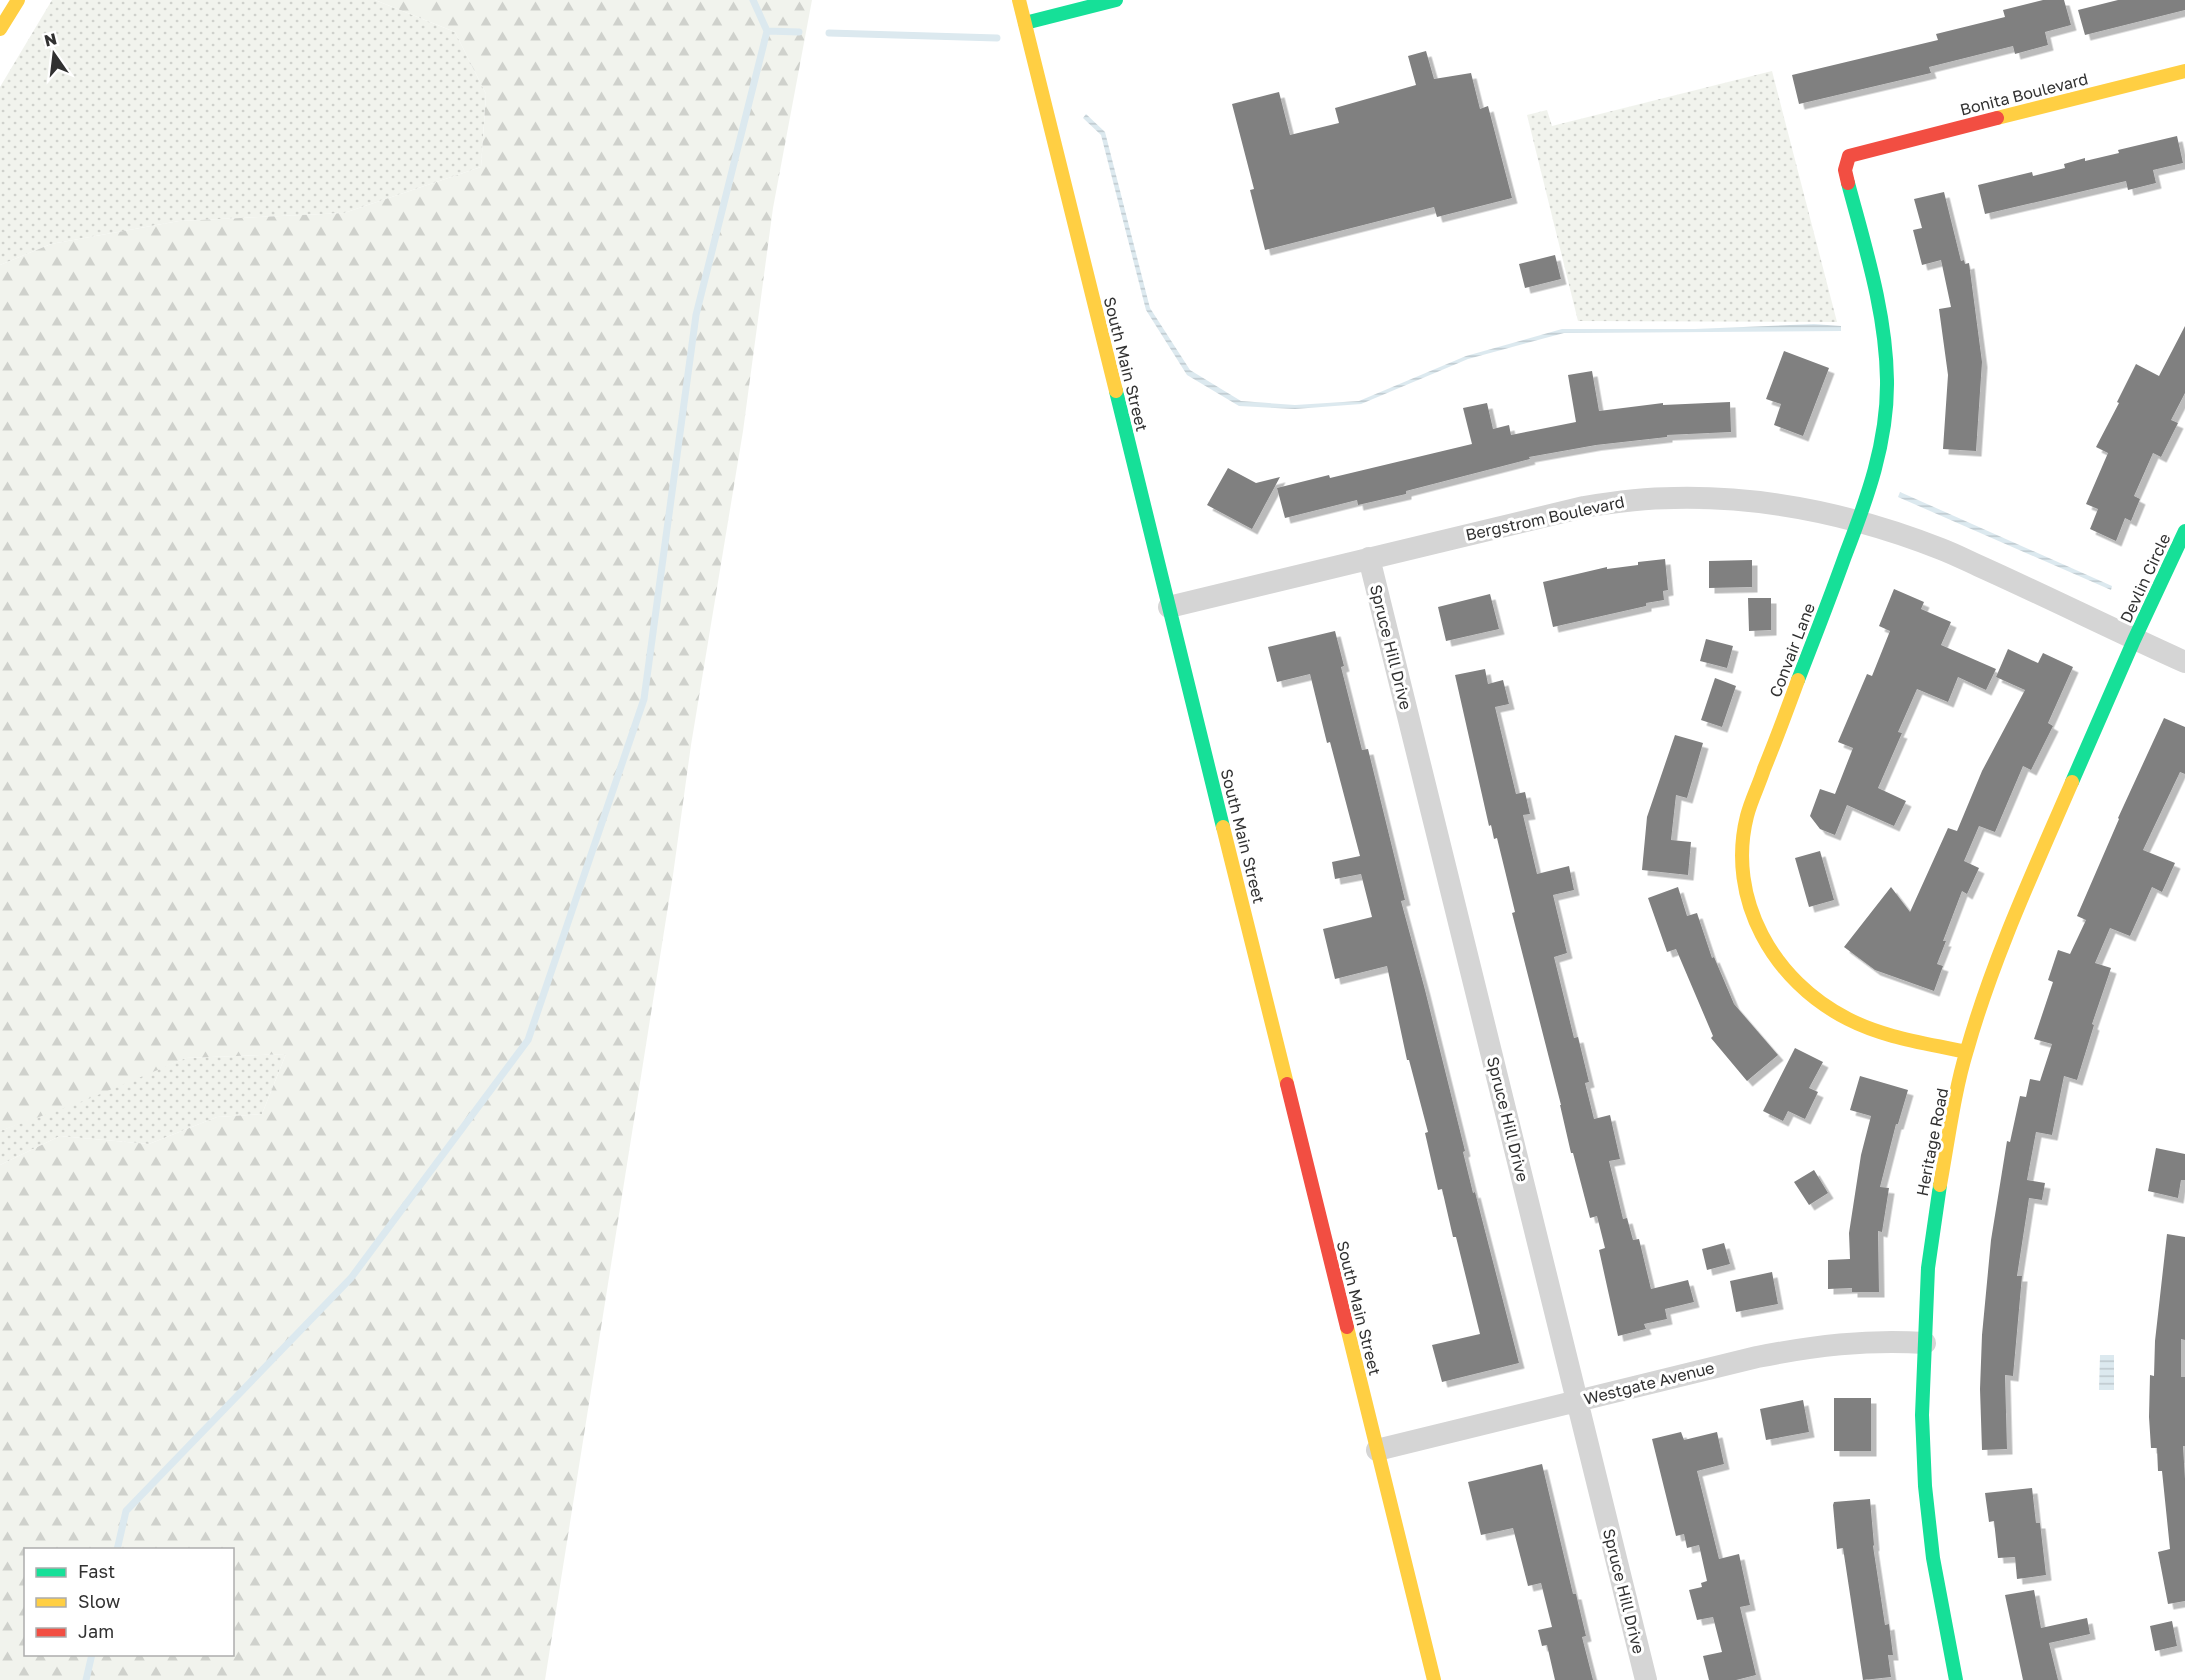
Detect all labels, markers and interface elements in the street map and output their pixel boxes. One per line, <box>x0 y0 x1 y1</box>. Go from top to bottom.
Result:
north arrow <box>24 24 84 84</box>
text: N <box>42 28 59 51</box>
street label: Bonita Boulevard <box>1958 68 2090 120</box>
street label: South Main Street <box>1100 295 1152 433</box>
street label: Bergstrom Boulevard <box>1464 491 1626 545</box>
street label: Devlin Circle <box>2116 530 2174 626</box>
street label: Spruce Hill Drive <box>1366 582 1416 712</box>
street label: Convair Lane <box>1765 600 1819 700</box>
street label: South Main Street <box>1217 767 1269 905</box>
street label: Spruce Hill Drive <box>1483 1054 1533 1184</box>
street label: Heritage Road <box>1912 1086 1952 1198</box>
street label: South Main Street <box>1333 1239 1385 1377</box>
street label: Westgate Avenue <box>1582 1357 1716 1409</box>
street label: Spruce Hill Drive <box>1599 1526 1649 1656</box>
legend <box>24 1548 234 1656</box>
text: Fast <box>78 1560 115 1582</box>
text: Slow <box>78 1590 121 1612</box>
text: Jam <box>78 1620 114 1642</box>

